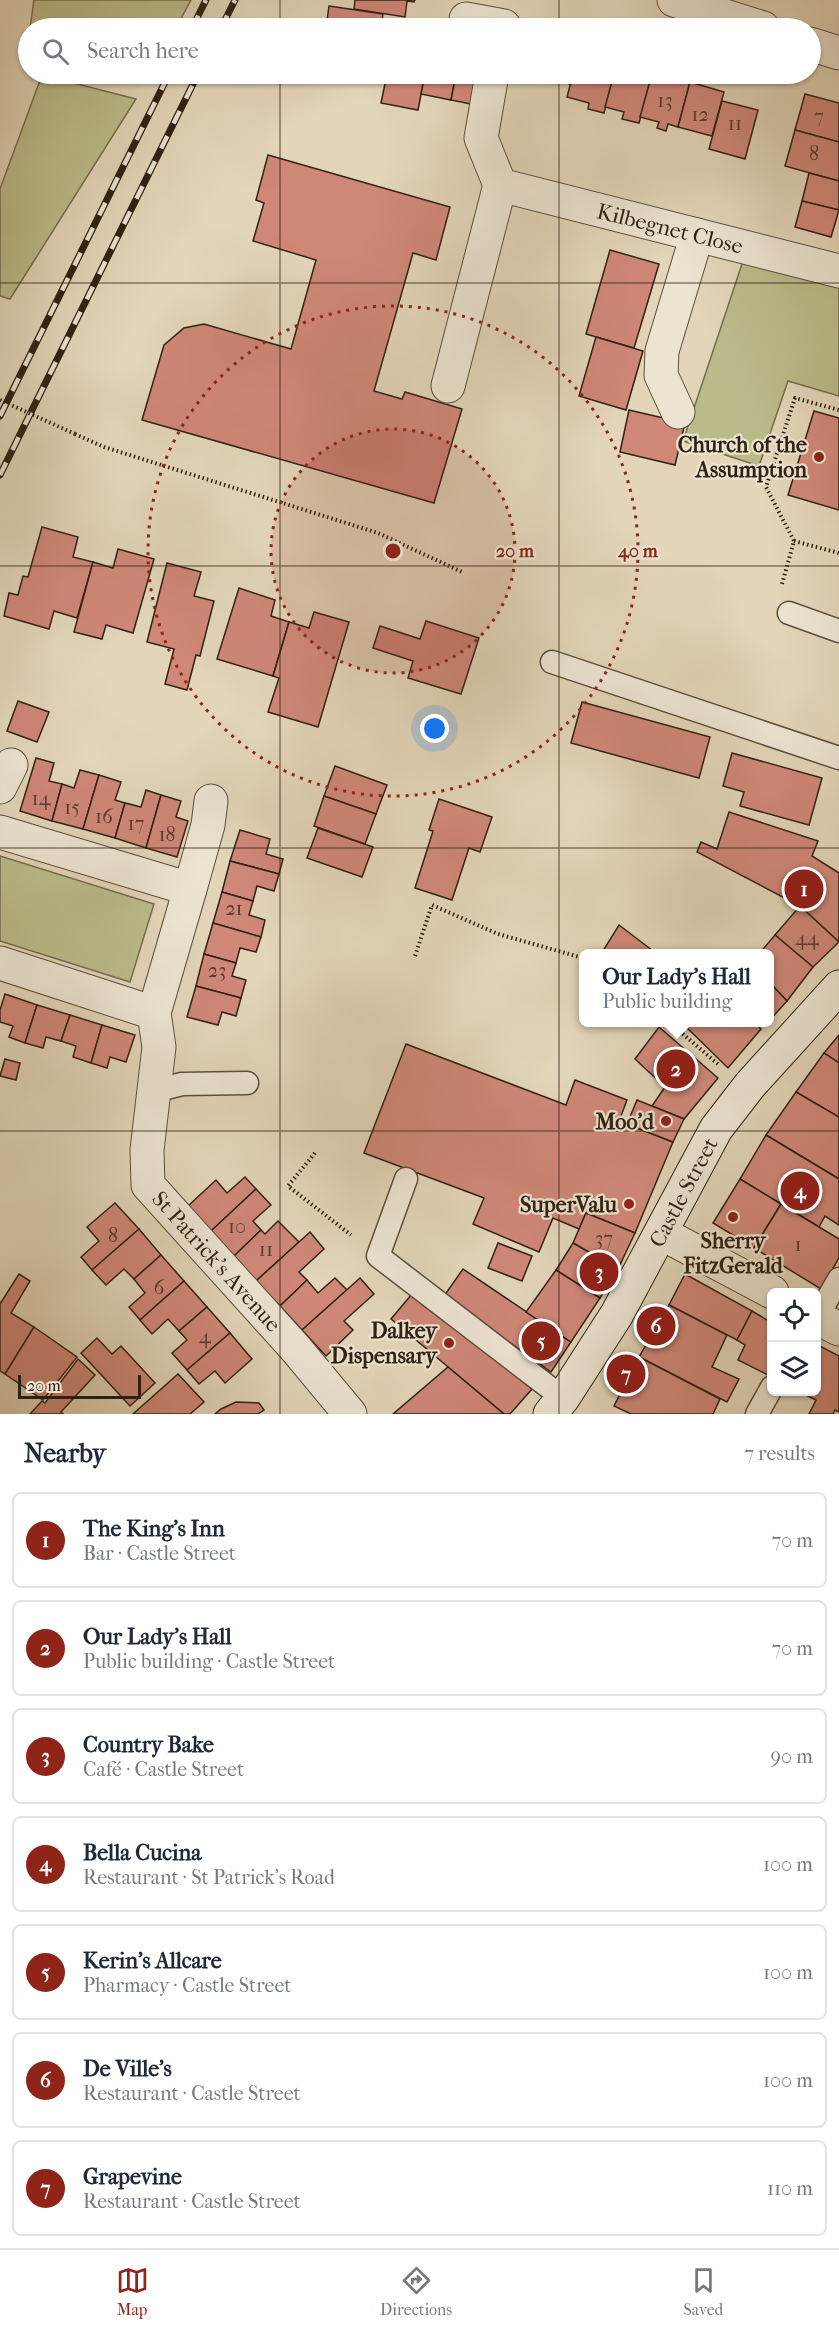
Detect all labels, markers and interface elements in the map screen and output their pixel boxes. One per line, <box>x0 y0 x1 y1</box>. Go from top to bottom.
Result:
search box <box>18 18 821 84</box>
icon: search <box>39 35 72 68</box>
text: Search here <box>87 38 199 64</box>
house number: 13 <box>657 89 673 112</box>
house number: 12 <box>691 103 709 126</box>
house number: 7 <box>814 105 824 128</box>
house number: 11 <box>728 112 742 135</box>
house number: 8 <box>809 142 819 165</box>
street label: Kilbegnet Close <box>594 198 746 260</box>
place label: Church of the Assumption <box>678 432 807 483</box>
marker: Church of the Assumption <box>812 450 826 464</box>
centre of rings <box>383 541 403 561</box>
text: 20 m <box>496 541 535 562</box>
text: 40 m <box>617 541 659 562</box>
your location <box>420 714 449 743</box>
house number: 14 <box>32 787 52 810</box>
house number: 15 <box>64 796 80 819</box>
house number: 16 <box>95 805 113 828</box>
house number: 17 <box>128 812 145 835</box>
house number: 18 <box>158 823 176 846</box>
pin: 1 <box>784 866 824 912</box>
house number: 21 <box>225 897 243 920</box>
house number: 44 <box>795 927 820 950</box>
popup <box>579 949 774 1027</box>
house number: 23 <box>208 959 226 982</box>
text: Our Lady's Hall <box>602 964 751 990</box>
text: Public building <box>602 990 732 1013</box>
pin: 2 <box>656 1046 696 1092</box>
place label: Moo'd <box>594 1109 655 1135</box>
marker: Moo'd <box>659 1114 673 1128</box>
street label: Castle Street <box>644 1133 724 1252</box>
pin: 4 <box>780 1168 820 1214</box>
street label: St Patrick's Avenue <box>146 1186 286 1337</box>
place label: SuperValu <box>520 1192 618 1218</box>
marker: SuperValu <box>622 1197 636 1211</box>
marker: Sherry FitzGerald <box>726 1210 740 1224</box>
house number: 10 <box>228 1215 246 1238</box>
house number: 8 <box>108 1224 118 1247</box>
house number: 37 <box>595 1227 613 1250</box>
place label: Sherry FitzGerald <box>682 1228 784 1279</box>
house number: 1 <box>794 1233 802 1256</box>
house number: 11 <box>259 1238 273 1261</box>
pin: 3 <box>580 1250 618 1294</box>
house number: 6 <box>154 1276 165 1299</box>
map controls <box>767 1288 821 1396</box>
button: locate <box>767 1288 821 1342</box>
pin: 6 <box>636 1304 676 1348</box>
place label: Dalkey Dispensary <box>331 1318 438 1369</box>
pin: 5 <box>522 1318 560 1364</box>
house number: 4 <box>199 1325 212 1348</box>
marker: Dalkey Dispensary <box>442 1336 456 1350</box>
button: layers <box>767 1342 821 1396</box>
pin: 7 <box>606 1352 646 1396</box>
scale bar <box>18 1372 141 1400</box>
text: 20 m <box>27 1376 61 1395</box>
text: Nearby <box>24 1438 106 1469</box>
text: 7 results <box>744 1442 815 1465</box>
text: The King’s Inn <box>83 1516 225 1542</box>
text: 1 <box>42 1529 49 1552</box>
text: 70 m <box>771 1529 813 1552</box>
text: Bar · Castle Street <box>83 1542 236 1565</box>
text: Our Lady's Hall <box>83 1624 232 1650</box>
text: 2 <box>40 1637 51 1660</box>
text: 70 m <box>771 1637 813 1660</box>
text: Public building · Castle Street <box>83 1650 335 1673</box>
text: Country Bake <box>83 1732 214 1758</box>
text: 3 <box>41 1745 50 1768</box>
text: 90 m <box>771 1745 813 1768</box>
text: Café · Castle Street <box>83 1758 244 1781</box>
text: Bella Cucina <box>83 1840 202 1866</box>
text: 4 <box>40 1853 51 1876</box>
text: 100 m <box>763 1853 813 1876</box>
text: Restaurant · St Patrick's Road <box>83 1866 335 1889</box>
text: Kerin's Allcare <box>83 1948 222 1974</box>
text: 5 <box>41 1961 50 1984</box>
text: 100 m <box>763 1961 813 1984</box>
text: Pharmacy · Castle Street <box>83 1974 292 1997</box>
text: De Ville's <box>83 2056 172 2082</box>
text: 6 <box>40 2069 51 2092</box>
text: 100 m <box>763 2069 813 2092</box>
text: Restaurant · Castle Street <box>83 2082 301 2105</box>
text: Grapevine <box>83 2164 182 2190</box>
text: 7 <box>41 2177 50 2200</box>
text: 110 m <box>767 2177 813 2200</box>
text: Restaurant · Castle Street <box>83 2190 301 2213</box>
tab: Map <box>116 2264 149 2319</box>
tab: Directions <box>380 2264 452 2319</box>
tab: Saved <box>684 2264 723 2319</box>

